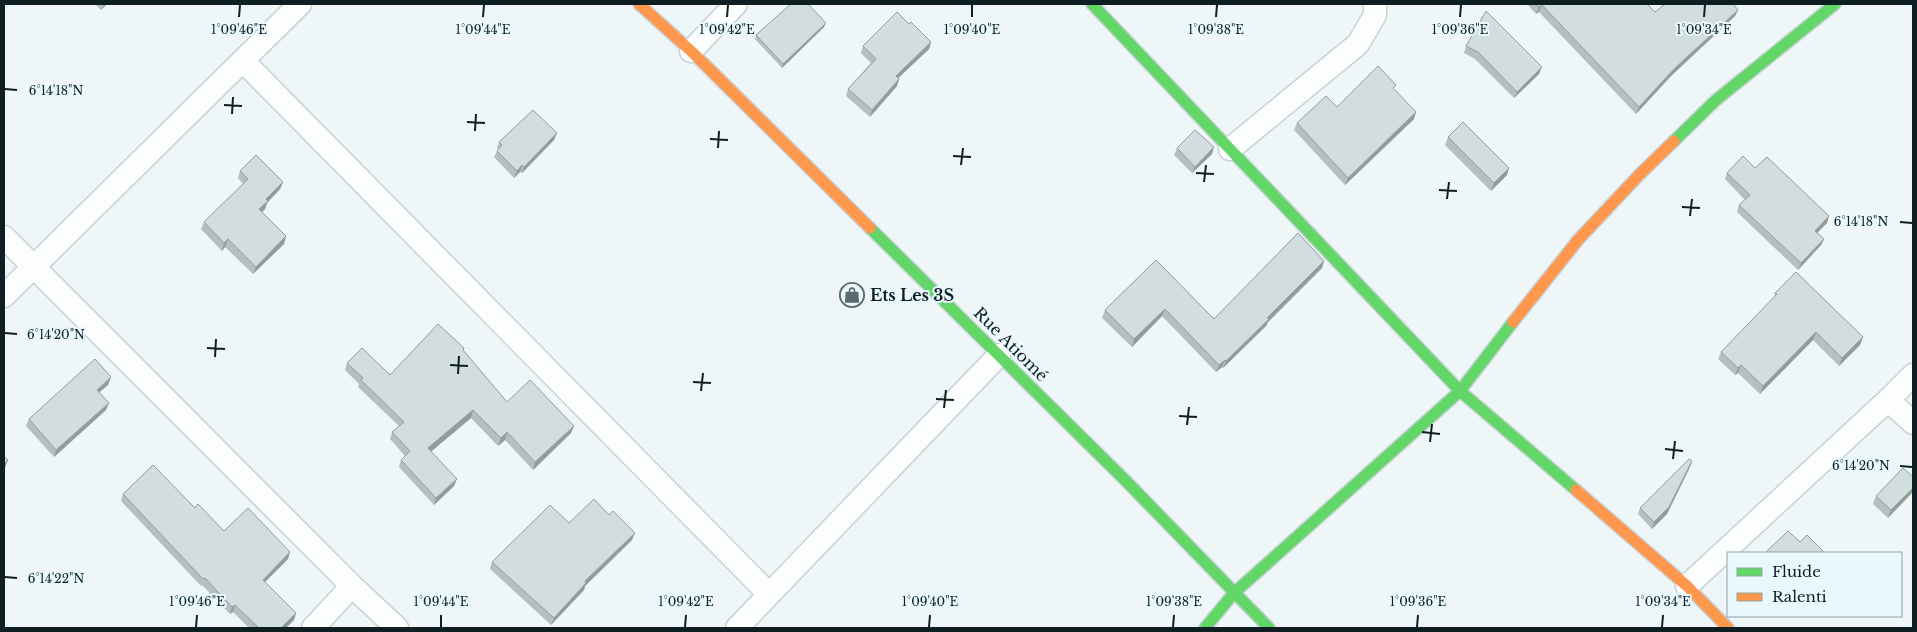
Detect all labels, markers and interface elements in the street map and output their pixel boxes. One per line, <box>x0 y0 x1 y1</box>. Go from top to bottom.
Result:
text: 1°09'46"E <box>211 22 267 37</box>
text: 1°09'44"E <box>456 22 511 37</box>
text: 1°09'42"E <box>699 22 755 37</box>
text: 1°09'40"E <box>944 22 1001 37</box>
text: 1°09'38"E <box>1188 22 1244 37</box>
text: 1°09'36"E <box>1432 22 1489 37</box>
text: 1°09'34"E <box>1676 22 1732 37</box>
text: 6°14'18"N <box>29 83 83 98</box>
text: 6°14'18"N <box>1834 214 1888 229</box>
shop icon: Ets Les 3S <box>839 282 865 308</box>
place label: Ets Les 3S <box>870 285 954 305</box>
street label: Rue Atiomé <box>970 303 1052 385</box>
text: 6°14'20"N <box>27 327 85 342</box>
text: 6°14'20"N <box>1832 458 1890 473</box>
legend <box>1727 552 1902 617</box>
text: Fluide <box>1772 562 1821 581</box>
text: 6°14'22"N <box>28 571 84 586</box>
text: Ralenti <box>1772 587 1827 606</box>
text: 1°09'46"E <box>169 594 225 609</box>
text: 1°09'44"E <box>414 594 469 609</box>
text: 1°09'42"E <box>658 594 714 609</box>
text: 1°09'40"E <box>902 594 959 609</box>
text: 1°09'38"E <box>1146 594 1202 609</box>
text: 1°09'36"E <box>1390 594 1447 609</box>
text: 1°09'34"E <box>1635 594 1691 609</box>

